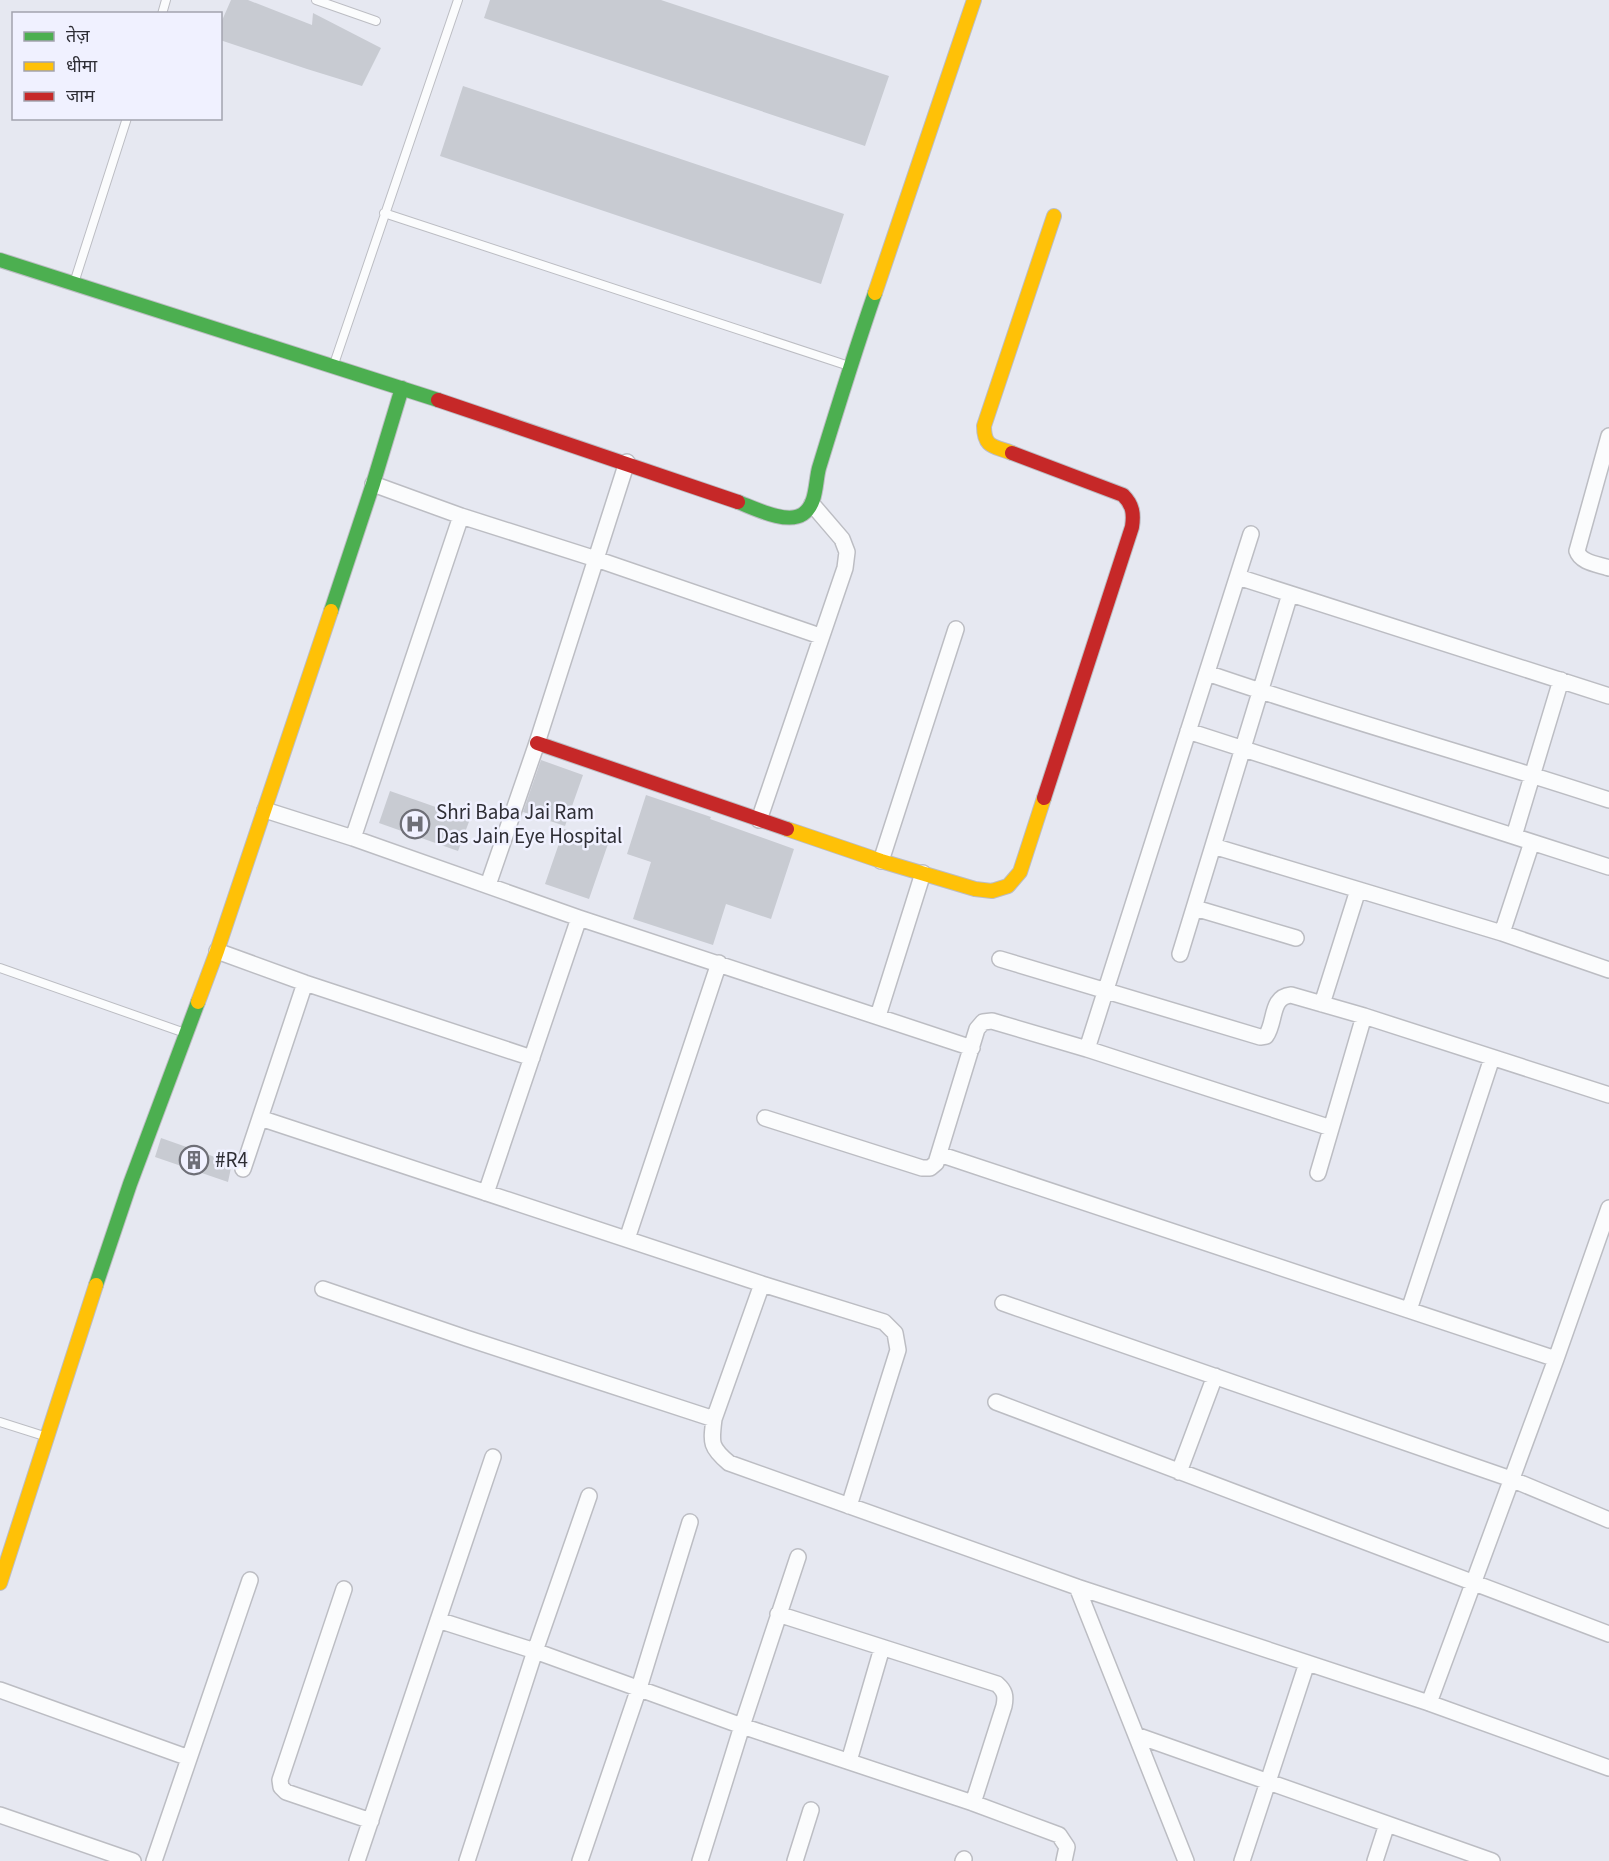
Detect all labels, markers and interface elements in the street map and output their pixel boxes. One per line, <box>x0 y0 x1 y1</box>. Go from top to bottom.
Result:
legend <box>12 12 222 120</box>
text: तेज़ <box>66 24 90 49</box>
text: धीमा <box>66 54 97 79</box>
text: जाम <box>66 84 96 109</box>
place label: Shri Baba Jai Ram Das Jain Eye Hospital <box>436 797 622 851</box>
hospital icon: Shri Baba Jai Ram Das Jain Eye Hospital <box>399 808 431 840</box>
building icon: #R4 <box>178 1144 210 1176</box>
place label: #R4 <box>215 1145 248 1175</box>

